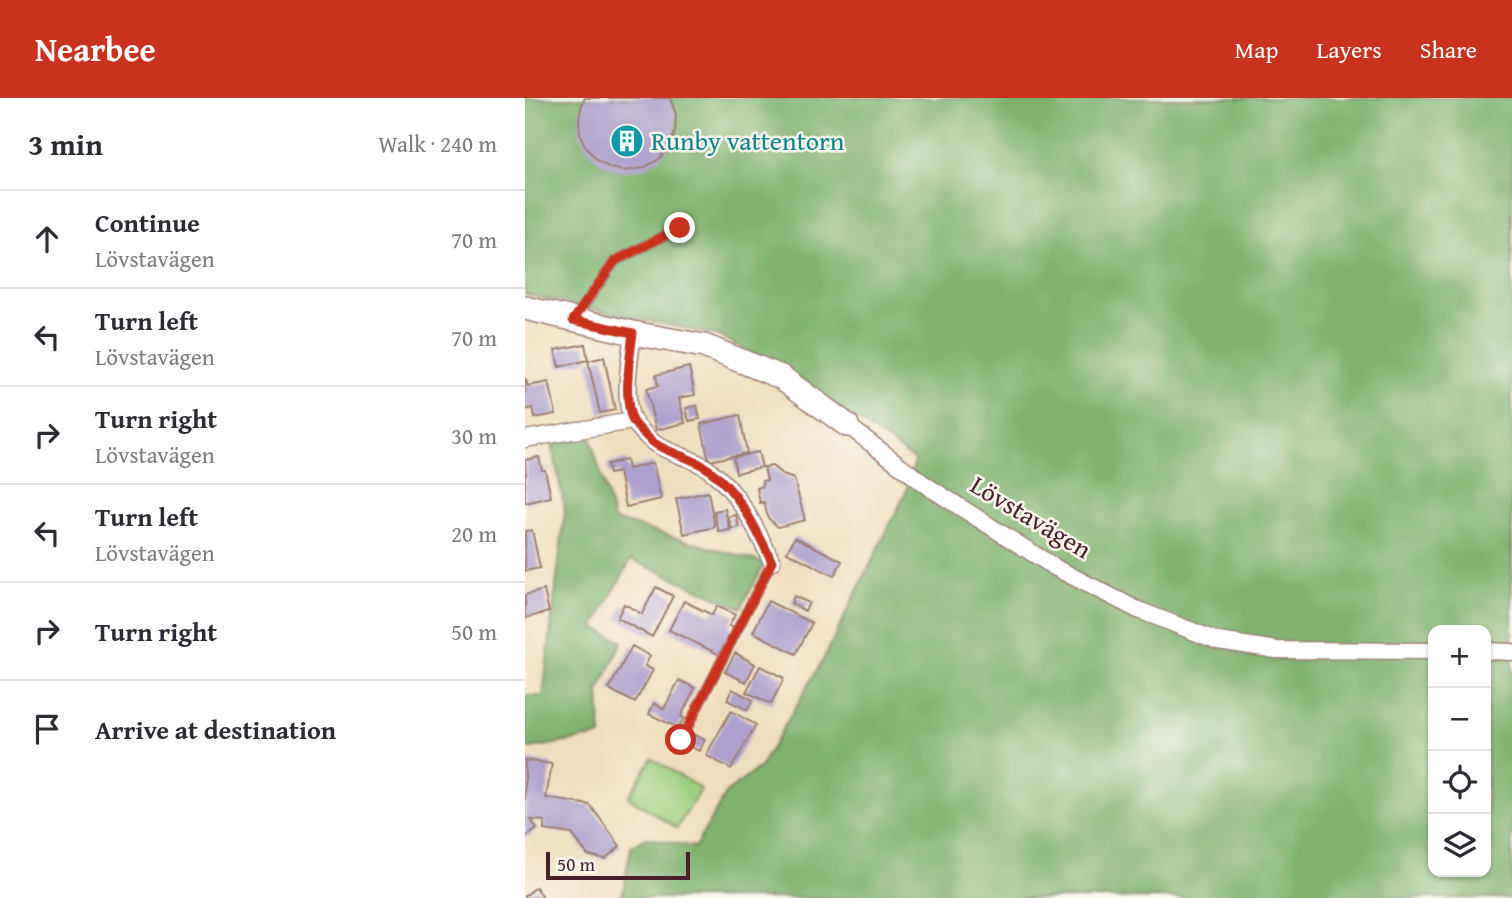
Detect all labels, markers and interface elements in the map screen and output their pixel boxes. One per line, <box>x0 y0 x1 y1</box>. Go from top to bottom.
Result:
text: Nearbee <box>35 25 156 73</box>
text: Map <box>1235 32 1278 67</box>
text: Layers <box>1316 32 1382 67</box>
text: Share <box>1420 32 1477 67</box>
place label: Runby vattentorn <box>651 121 845 160</box>
text: 3 min <box>28 122 103 166</box>
building icon: Runby vattentorn <box>608 122 646 160</box>
text: Walk · 240 m <box>378 127 497 160</box>
text: Continue <box>95 203 200 242</box>
route end <box>664 212 695 243</box>
icon: ahead <box>28 220 66 258</box>
text: 70 m <box>451 223 497 256</box>
text: Lövstavägen <box>95 242 215 275</box>
text: Turn left <box>95 301 198 340</box>
icon: left <box>28 318 66 356</box>
text: 70 m <box>451 321 497 354</box>
text: Lövstavägen <box>95 340 215 373</box>
text: Turn right <box>95 399 217 438</box>
icon: right <box>28 416 66 454</box>
text: 30 m <box>451 419 497 452</box>
text: Lövstavägen <box>95 438 215 471</box>
street label: Lövstavägen <box>963 465 1100 568</box>
text: Turn left <box>95 497 198 536</box>
icon: left <box>28 514 66 552</box>
text: 20 m <box>451 517 497 550</box>
text: Lövstavägen <box>95 536 215 569</box>
icon: right <box>28 612 66 650</box>
text: Turn right <box>95 612 217 651</box>
text: 50 m <box>451 615 497 648</box>
map controls <box>1428 625 1491 877</box>
button: + <box>1428 625 1491 688</box>
button: − <box>1428 688 1491 751</box>
icon: arrive <box>28 710 66 748</box>
text: Arrive at destination <box>95 710 336 749</box>
route start <box>665 724 696 755</box>
button: locate <box>1428 751 1491 814</box>
button: layers <box>1428 814 1491 877</box>
scale bar <box>546 849 689 881</box>
text: 50 m <box>557 850 595 878</box>

